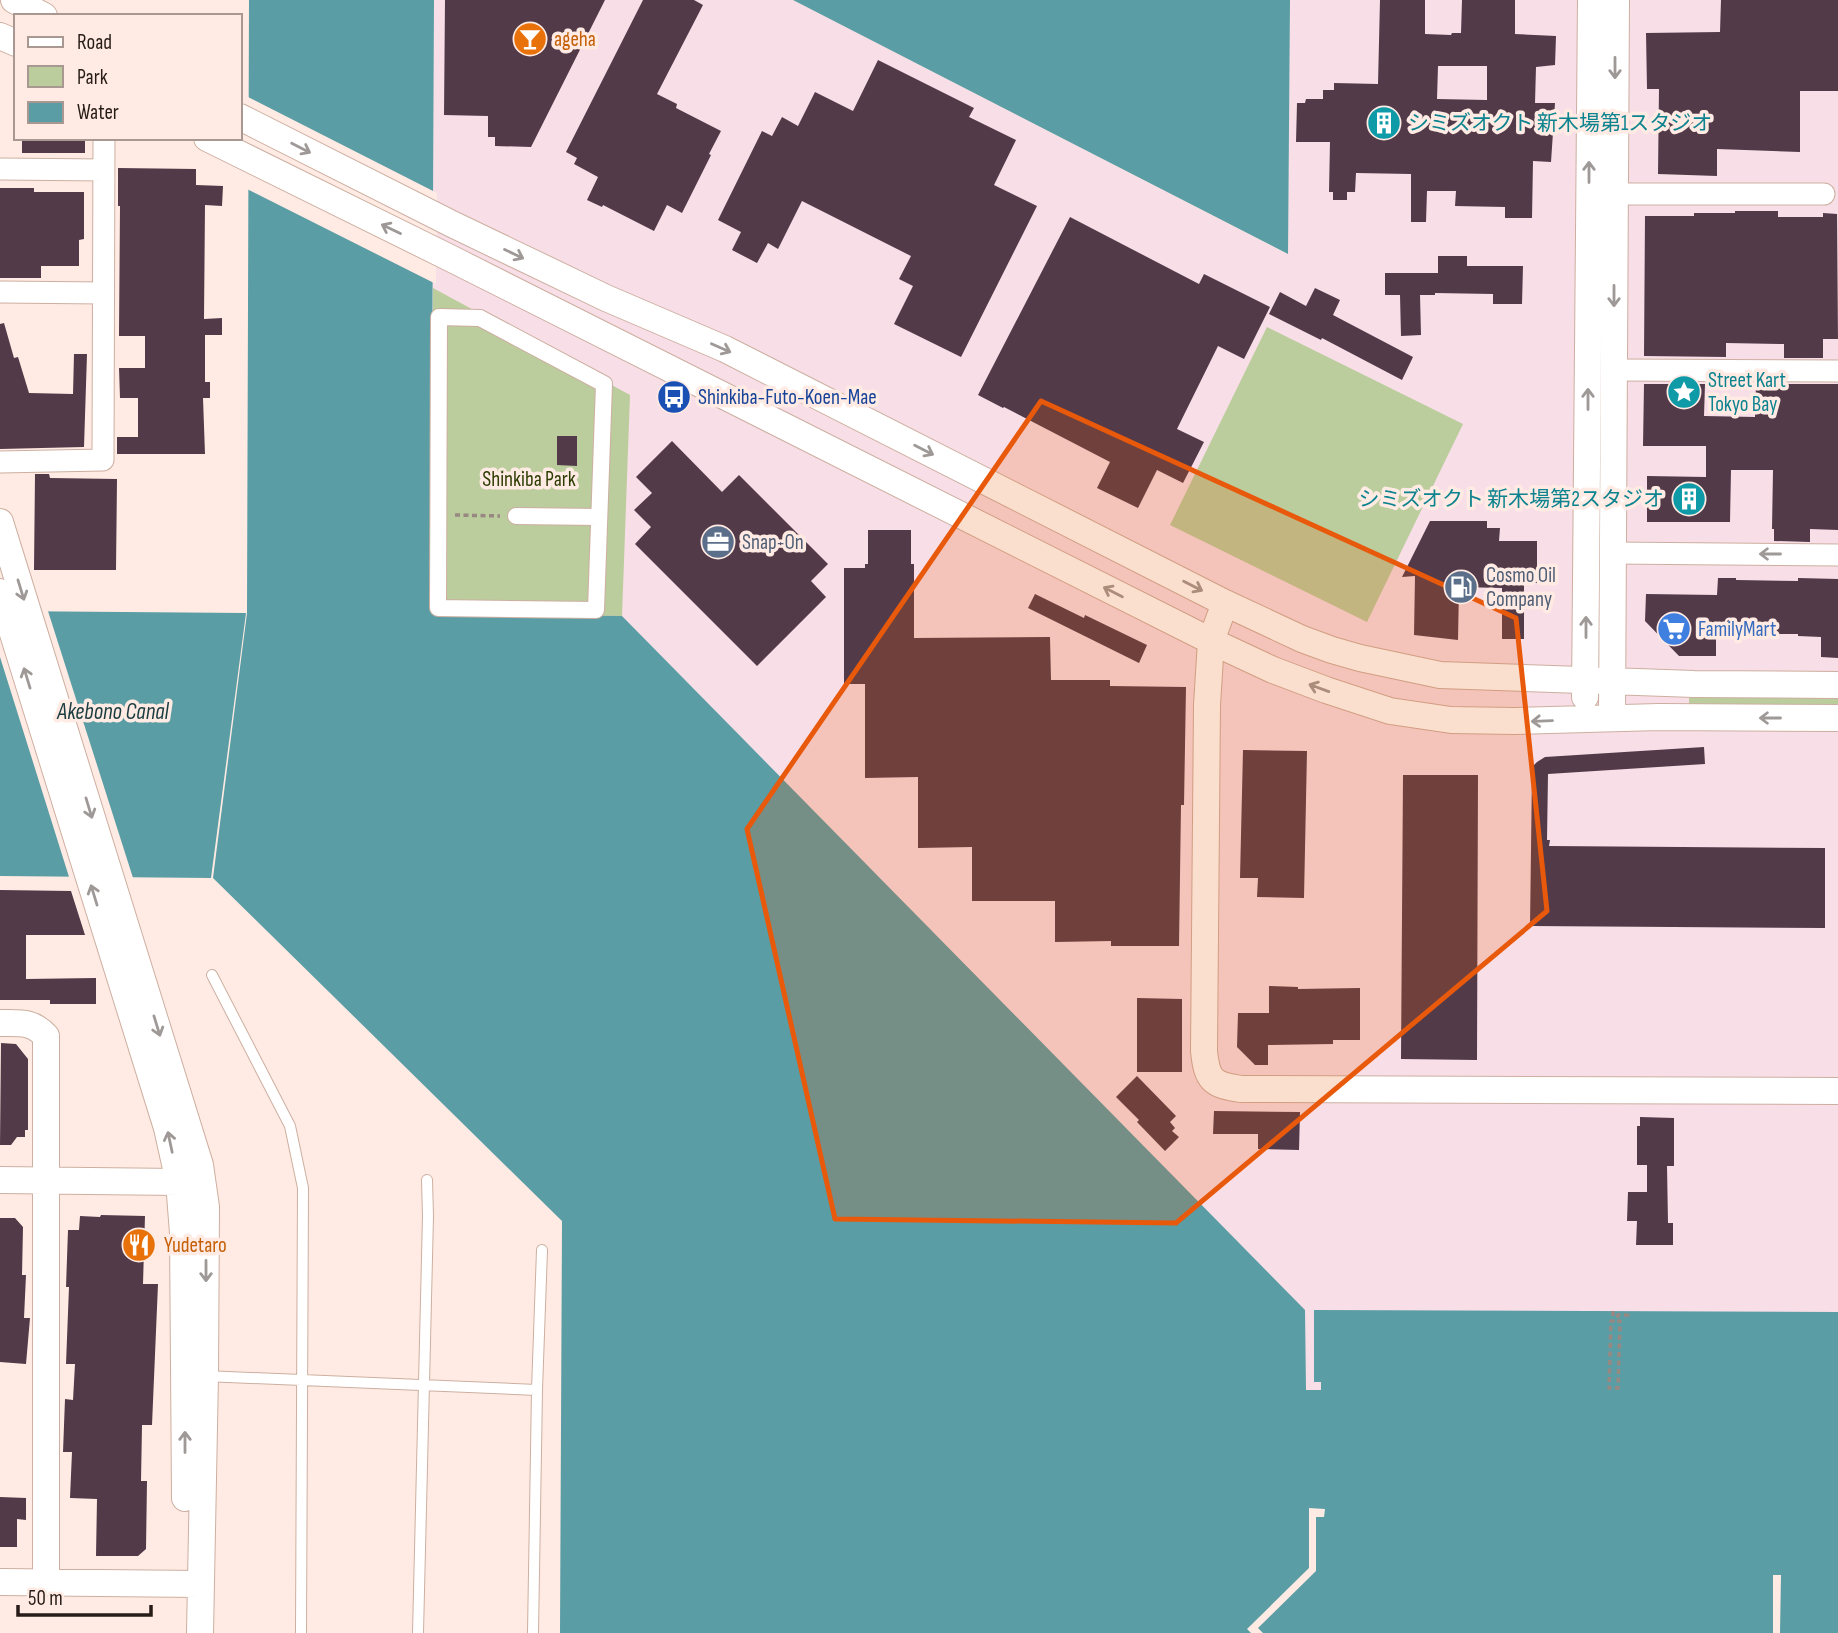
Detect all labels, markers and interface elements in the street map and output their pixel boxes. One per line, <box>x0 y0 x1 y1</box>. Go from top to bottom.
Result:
legend <box>14 14 242 140</box>
bar icon: ageha <box>511 20 549 58</box>
place label: ageha <box>554 27 596 52</box>
text: Road <box>77 30 112 55</box>
one-way arrow <box>1609 56 1622 79</box>
text: Park <box>77 65 108 90</box>
text: Water <box>77 100 119 125</box>
building icon: シミズオクト 新木場第1スタジオ <box>1365 104 1403 142</box>
place label: シミズオクト 新木場第1スタジオ <box>1408 111 1712 136</box>
one-way arrow <box>290 142 311 156</box>
one-way arrow <box>1582 160 1596 183</box>
one-way arrow <box>381 222 402 236</box>
one-way arrow <box>503 247 524 261</box>
one-way arrow <box>1607 284 1621 307</box>
one-way arrow <box>710 342 731 355</box>
place label: Street Kart Tokyo Bay <box>1708 368 1786 417</box>
place icon: Street Kart Tokyo Bay <box>1665 373 1703 411</box>
bus stop icon: Shinkiba-Futo-Koen-Mae <box>655 378 693 416</box>
place label: Shinkiba-Futo-Koen-Mae <box>698 385 877 410</box>
one-way arrow <box>1581 388 1594 411</box>
one-way arrow <box>913 444 934 458</box>
park label: Shinkiba Park <box>482 467 576 492</box>
building icon: シミズオクト 新木場第2スタジオ <box>1670 480 1708 518</box>
place label: シミズオクト 新木場第2スタジオ <box>1358 487 1664 512</box>
office icon: Snap-On <box>699 523 737 561</box>
place label: Snap-On <box>742 530 804 555</box>
one-way arrow <box>1759 547 1782 561</box>
place label: Cosmo Oil Company <box>1486 563 1556 612</box>
fuel station icon: Cosmo Oil Company <box>1442 568 1480 606</box>
one-way arrow <box>16 579 29 601</box>
one-way arrow <box>1182 580 1202 594</box>
one-way arrow <box>1103 584 1124 598</box>
supermarket icon: FamilyMart <box>1655 610 1693 648</box>
one-way arrow <box>1579 615 1593 638</box>
place label: FamilyMart <box>1698 617 1776 642</box>
one-way arrow <box>19 667 32 689</box>
one-way arrow <box>1309 680 1331 693</box>
water label: Akebono Canal <box>56 698 170 726</box>
one-way arrow <box>1759 711 1782 725</box>
one-way arrow <box>1531 714 1554 727</box>
one-way arrow <box>83 796 96 818</box>
one-way arrow <box>87 885 100 907</box>
one-way arrow <box>151 1015 164 1037</box>
one-way arrow <box>163 1131 177 1154</box>
restaurant icon: Yudetaro <box>120 1226 158 1264</box>
place label: Yudetaro <box>164 1233 227 1258</box>
one-way arrow <box>199 1259 213 1282</box>
one-way arrow <box>178 1431 192 1454</box>
scale bar <box>18 1574 150 1618</box>
text: 50 m <box>28 1586 63 1611</box>

